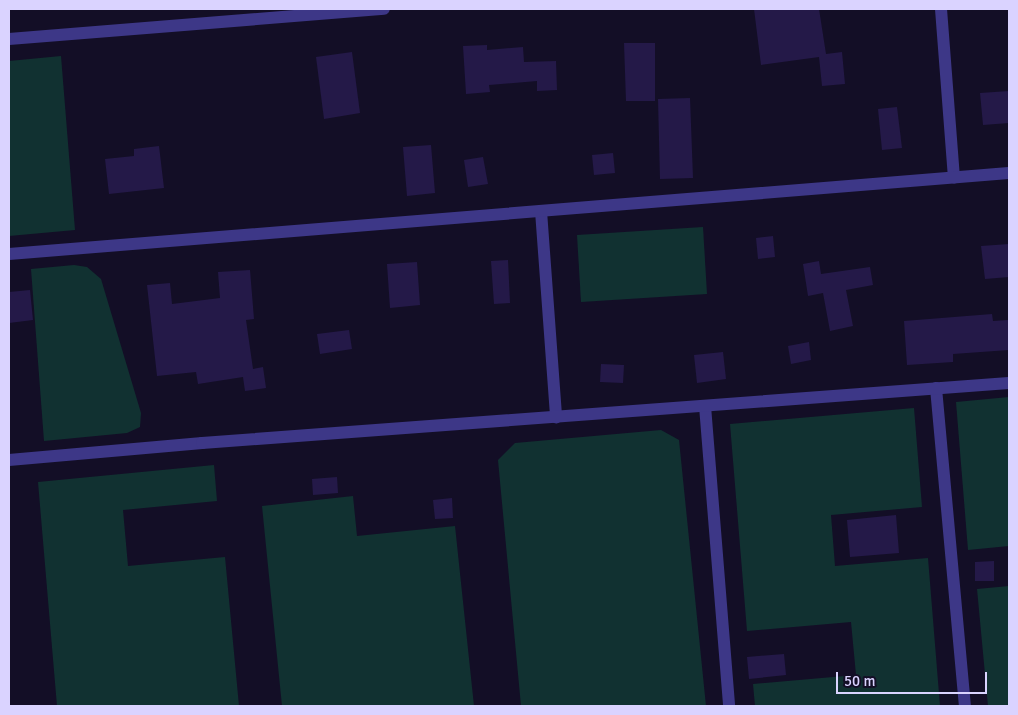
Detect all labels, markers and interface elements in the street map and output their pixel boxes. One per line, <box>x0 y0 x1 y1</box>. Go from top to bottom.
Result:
scale bar <box>838 662 989 694</box>
text: 50 m <box>844 672 875 690</box>

